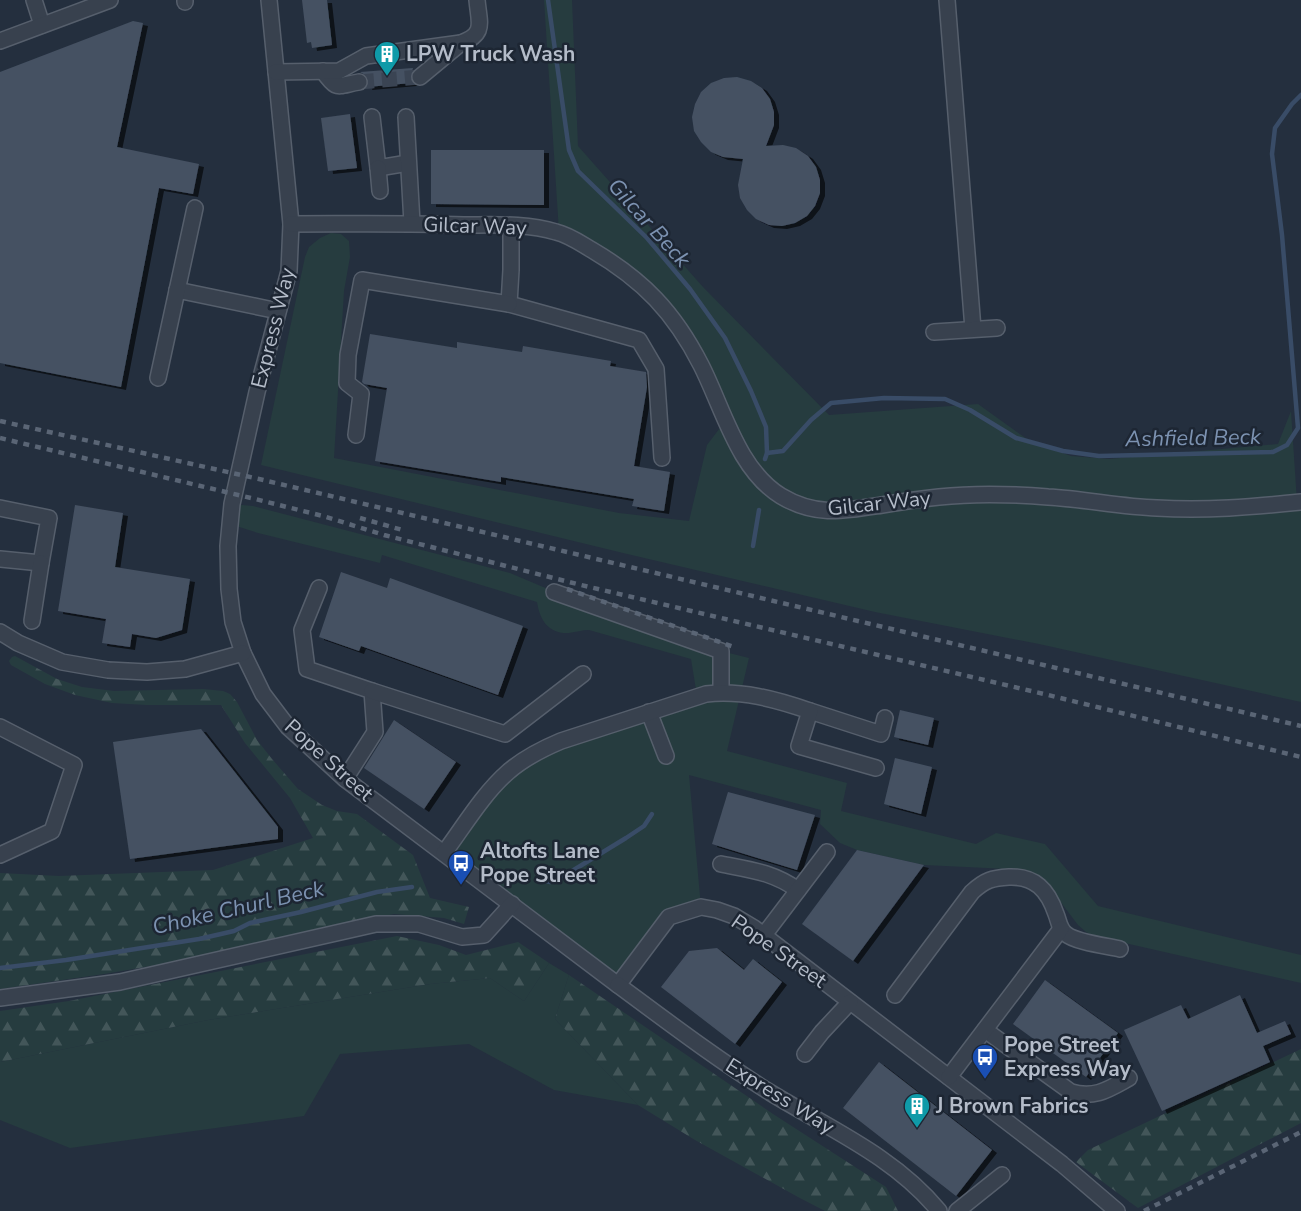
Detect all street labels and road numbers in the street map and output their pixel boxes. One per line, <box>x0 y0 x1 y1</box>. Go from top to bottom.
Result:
street label: Gilcar Way <box>423 210 527 242</box>
street label: Express Way <box>244 265 302 391</box>
street label: Gilcar Way <box>826 484 932 522</box>
street label: Pope Street <box>279 713 380 808</box>
street label: Pope Street <box>726 908 833 995</box>
street label: Express Way <box>720 1051 840 1141</box>

